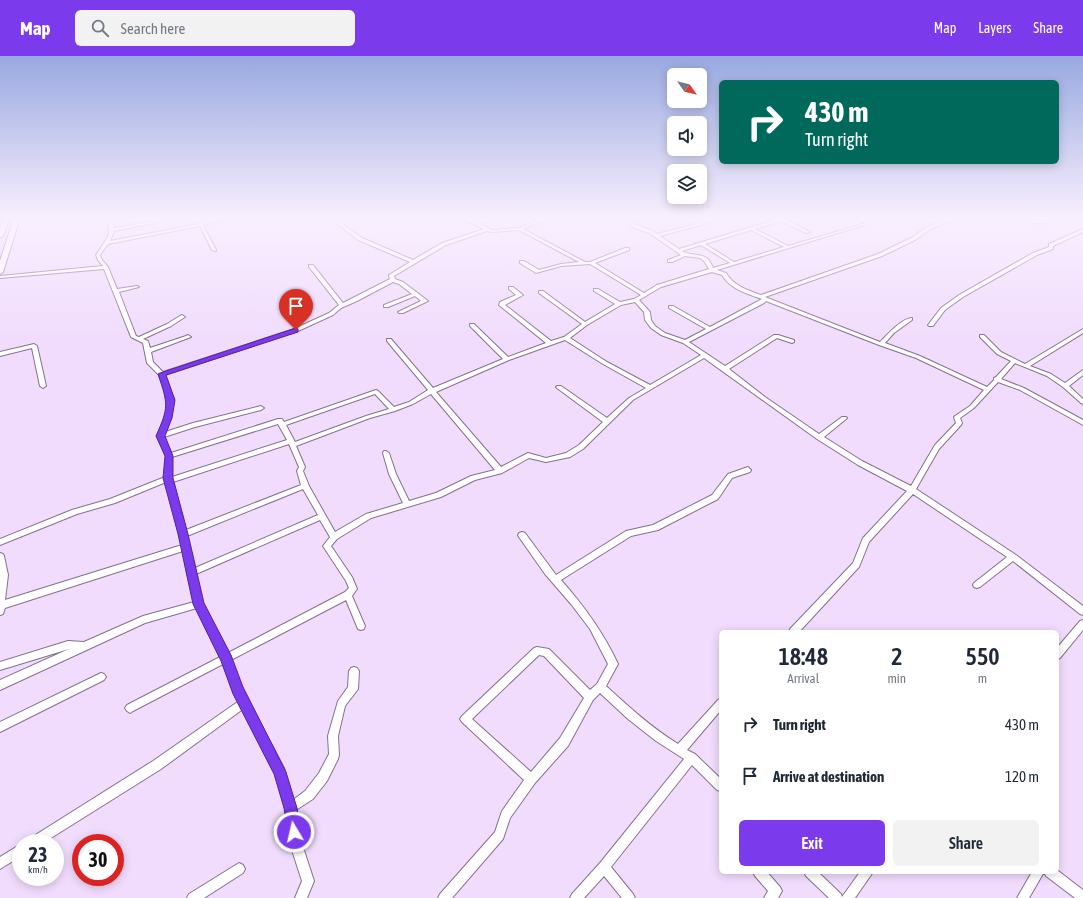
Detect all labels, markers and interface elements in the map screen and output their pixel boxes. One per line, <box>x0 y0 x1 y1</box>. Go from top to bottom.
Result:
search box <box>75 10 355 46</box>
text: Map <box>20 17 51 39</box>
icon: search <box>89 17 111 39</box>
text: Search here <box>121 20 185 37</box>
text: Map <box>934 20 956 36</box>
text: Layers <box>978 20 1011 36</box>
text: Share <box>1033 20 1063 36</box>
north arrow <box>667 68 707 108</box>
map controls <box>667 68 707 204</box>
icon: right <box>739 96 791 148</box>
text: 430 m <box>805 96 868 128</box>
button: sound <box>667 116 707 156</box>
text: Turn right <box>805 129 868 150</box>
button: layers <box>667 164 707 204</box>
pin <box>279 289 313 330</box>
icon: arrive <box>285 295 307 317</box>
text: 18:48 <box>779 643 828 670</box>
text: 2 <box>891 643 902 670</box>
text: 550 <box>966 643 999 670</box>
text: Arrival <box>787 671 819 686</box>
text: min <box>887 671 906 686</box>
text: m <box>978 671 987 686</box>
icon: right <box>739 713 761 735</box>
text: Turn right <box>773 716 826 733</box>
text: 430 m <box>1005 716 1039 733</box>
icon: arrive <box>739 765 761 787</box>
text: Arrive at destination <box>773 768 884 785</box>
text: 120 m <box>1005 768 1039 785</box>
position arrow <box>273 811 315 853</box>
button: Exit <box>739 820 885 866</box>
button: Share <box>893 820 1039 866</box>
speed limit sign: 30 <box>72 834 124 886</box>
text: 23 <box>29 843 47 866</box>
text: km/h <box>28 864 48 875</box>

